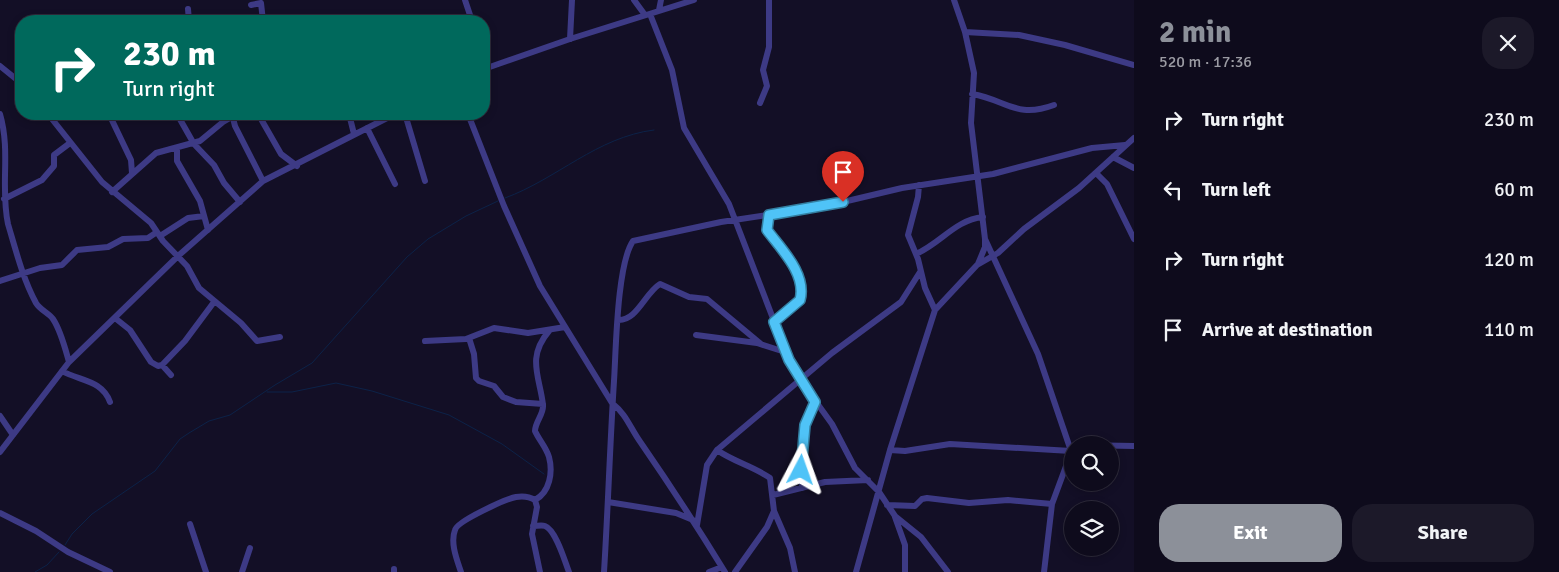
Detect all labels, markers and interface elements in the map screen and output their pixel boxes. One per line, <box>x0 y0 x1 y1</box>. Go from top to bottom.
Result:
text: 2 min <box>1159 14 1231 51</box>
button: close <box>1482 17 1534 69</box>
text: 230 m <box>123 32 216 75</box>
icon: right <box>40 35 105 100</box>
text: 520 m · 17:36 <box>1159 52 1252 72</box>
text: Turn right <box>123 75 215 102</box>
icon: right <box>1159 106 1187 134</box>
text: Turn right <box>1202 108 1284 132</box>
text: 230 m <box>1484 108 1534 132</box>
pin <box>822 151 864 202</box>
icon: arrive <box>829 158 857 186</box>
icon: left <box>1159 176 1187 204</box>
text: Turn left <box>1202 178 1271 202</box>
text: 60 m <box>1494 178 1534 202</box>
icon: right <box>1159 246 1187 274</box>
text: Turn right <box>1202 248 1284 272</box>
text: 120 m <box>1484 248 1534 272</box>
icon: arrive <box>1159 316 1187 344</box>
text: Arrive at destination <box>1202 318 1373 342</box>
text: 110 m <box>1484 318 1534 342</box>
map controls <box>1064 436 1119 556</box>
button: search <box>1064 436 1119 491</box>
position arrow <box>774 443 826 495</box>
button: layers <box>1064 501 1119 556</box>
button: Exit <box>1159 504 1342 562</box>
button: Share <box>1352 504 1534 562</box>

